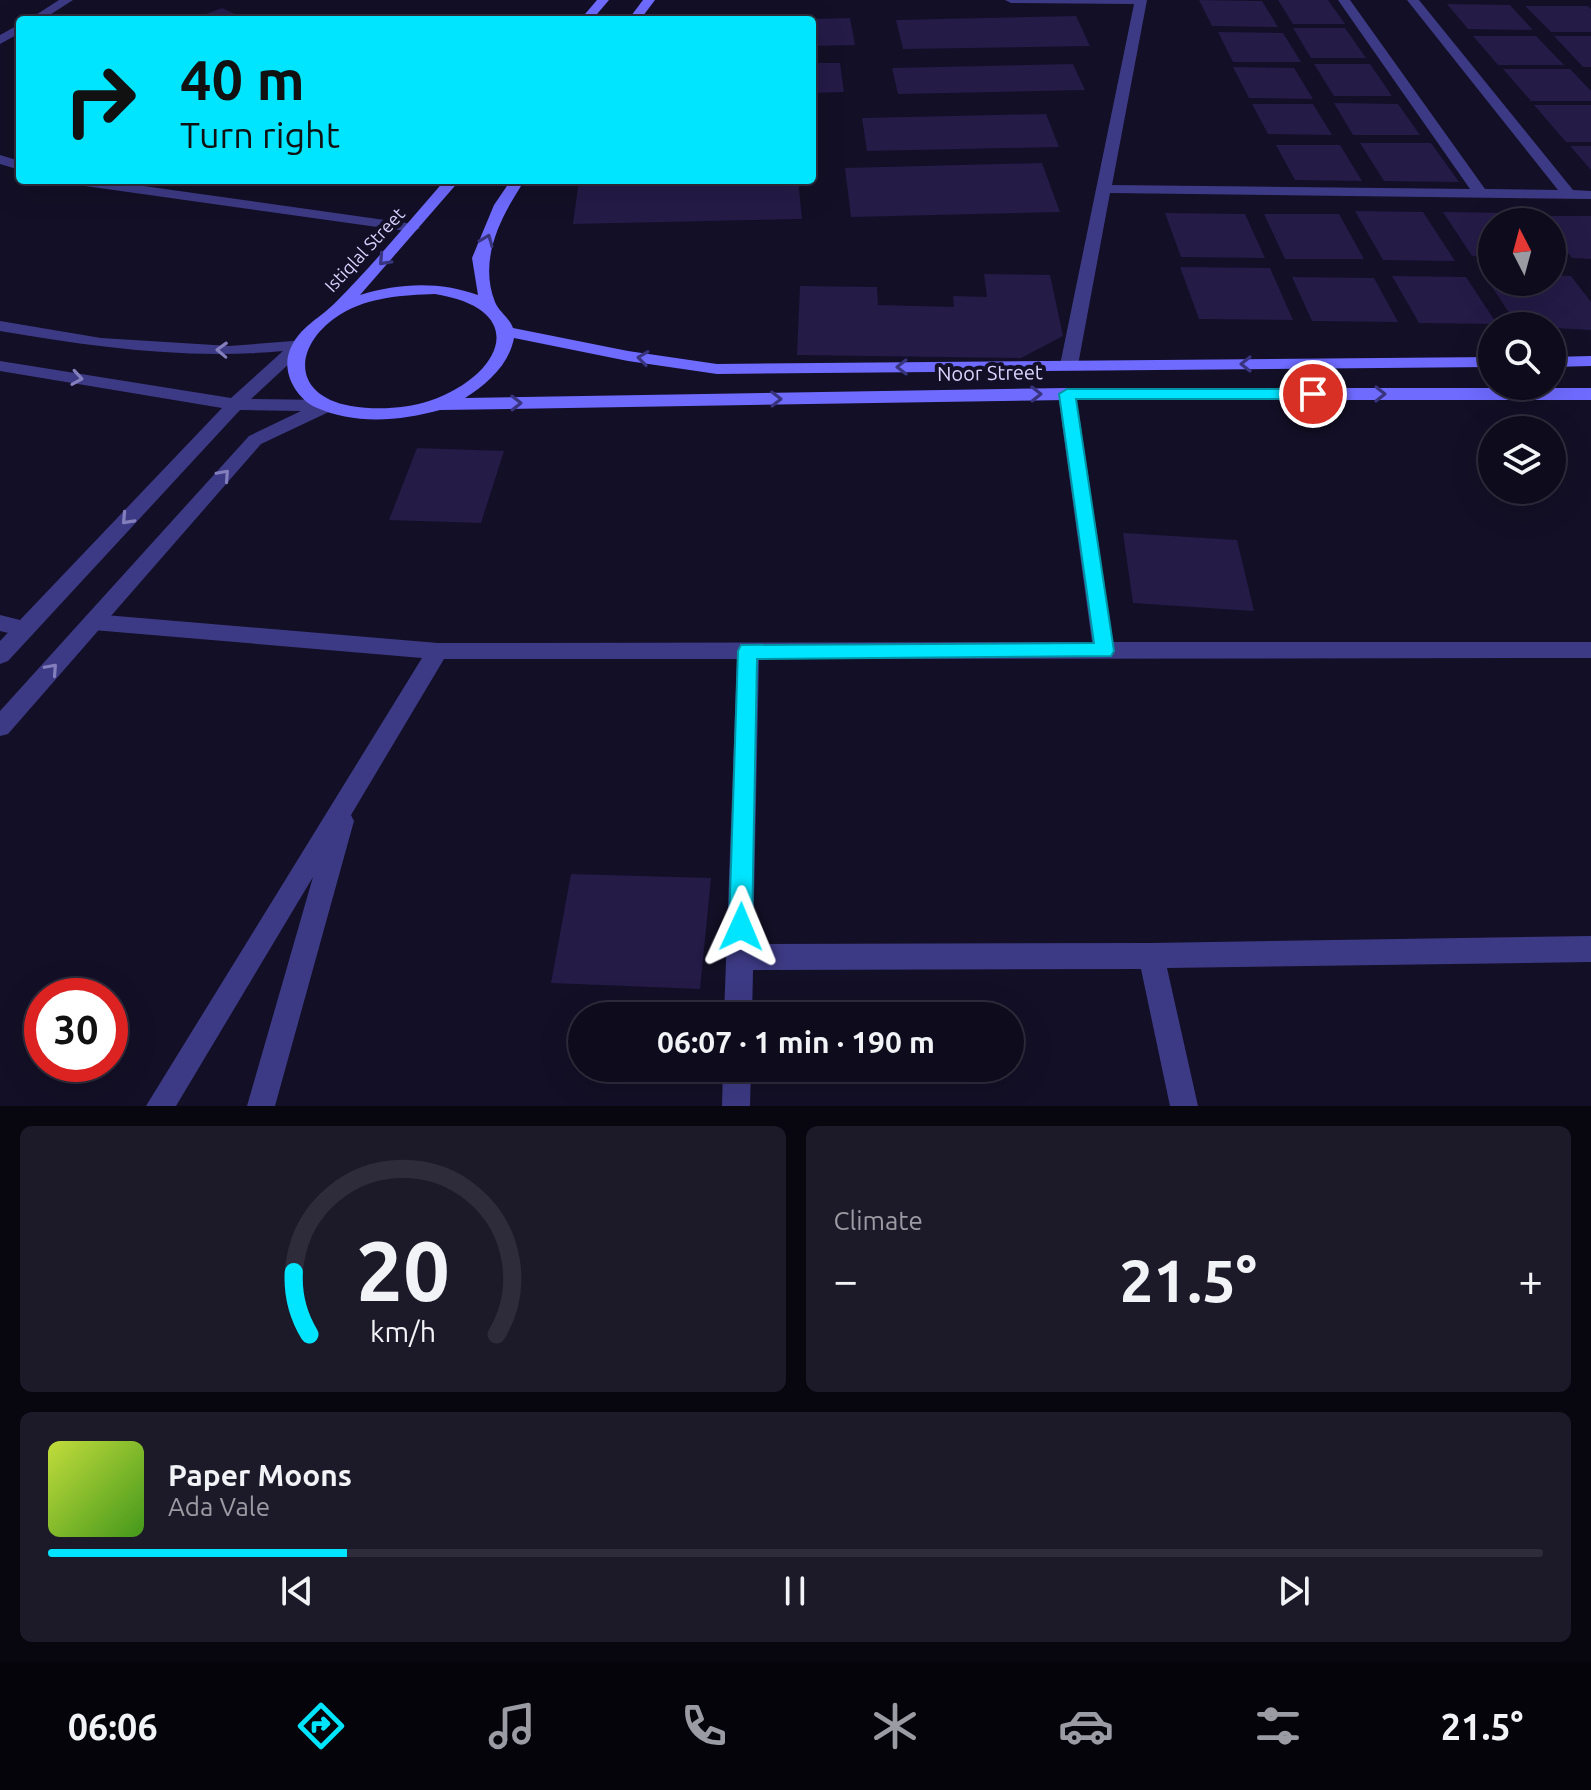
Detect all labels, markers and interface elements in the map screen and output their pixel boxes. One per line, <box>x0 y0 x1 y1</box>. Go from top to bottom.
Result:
icon: right <box>48 48 152 152</box>
text: 40 m <box>180 48 305 111</box>
text: Turn right <box>180 114 340 155</box>
street label: Istiqlal Street <box>320 203 408 295</box>
north arrow <box>1478 208 1566 296</box>
map controls <box>1478 208 1566 504</box>
one-way arrow <box>477 234 494 248</box>
one-way arrow <box>378 251 393 265</box>
button: search <box>1478 312 1566 400</box>
one-way arrow <box>215 342 228 359</box>
one-way arrow <box>636 350 650 367</box>
one-way arrow <box>1239 355 1252 373</box>
one-way arrow <box>895 358 908 376</box>
street label: Noor Street <box>937 360 1043 385</box>
pin <box>1279 360 1347 428</box>
one-way arrow <box>70 369 84 386</box>
icon: arrive <box>1291 372 1335 416</box>
one-way arrow <box>1030 385 1043 403</box>
one-way arrow <box>1374 385 1387 403</box>
one-way arrow <box>770 390 783 407</box>
one-way arrow <box>510 394 523 412</box>
button: layers <box>1478 416 1566 504</box>
one-way arrow <box>215 469 229 484</box>
one-way arrow <box>123 510 137 525</box>
one-way arrow <box>42 664 57 678</box>
position arrow <box>699 885 783 969</box>
speed limit sign: 30 <box>24 978 128 1082</box>
text: 06:07 · 1 min · 190 m <box>657 1025 935 1059</box>
text: Climate <box>834 1206 923 1235</box>
text: 20 <box>356 1223 450 1317</box>
text: 21.5° <box>1120 1246 1257 1313</box>
text: − <box>834 1255 858 1304</box>
text: + <box>1518 1255 1543 1304</box>
text: km/h <box>370 1315 436 1347</box>
text: Paper Moons <box>168 1458 352 1492</box>
text: Ada Vale <box>168 1492 270 1521</box>
icon: previous <box>275 1569 319 1613</box>
icon: pause <box>773 1569 817 1613</box>
icon: next <box>1272 1569 1316 1613</box>
icon: directions <box>293 1698 349 1754</box>
icon: music <box>484 1698 540 1754</box>
icon: phone <box>676 1698 732 1754</box>
icon: climate <box>867 1698 923 1754</box>
icon: car <box>1058 1698 1114 1754</box>
icon: filters <box>1250 1698 1306 1754</box>
text: 06:06 <box>68 1706 158 1747</box>
text: 21.5° <box>1441 1706 1523 1747</box>

